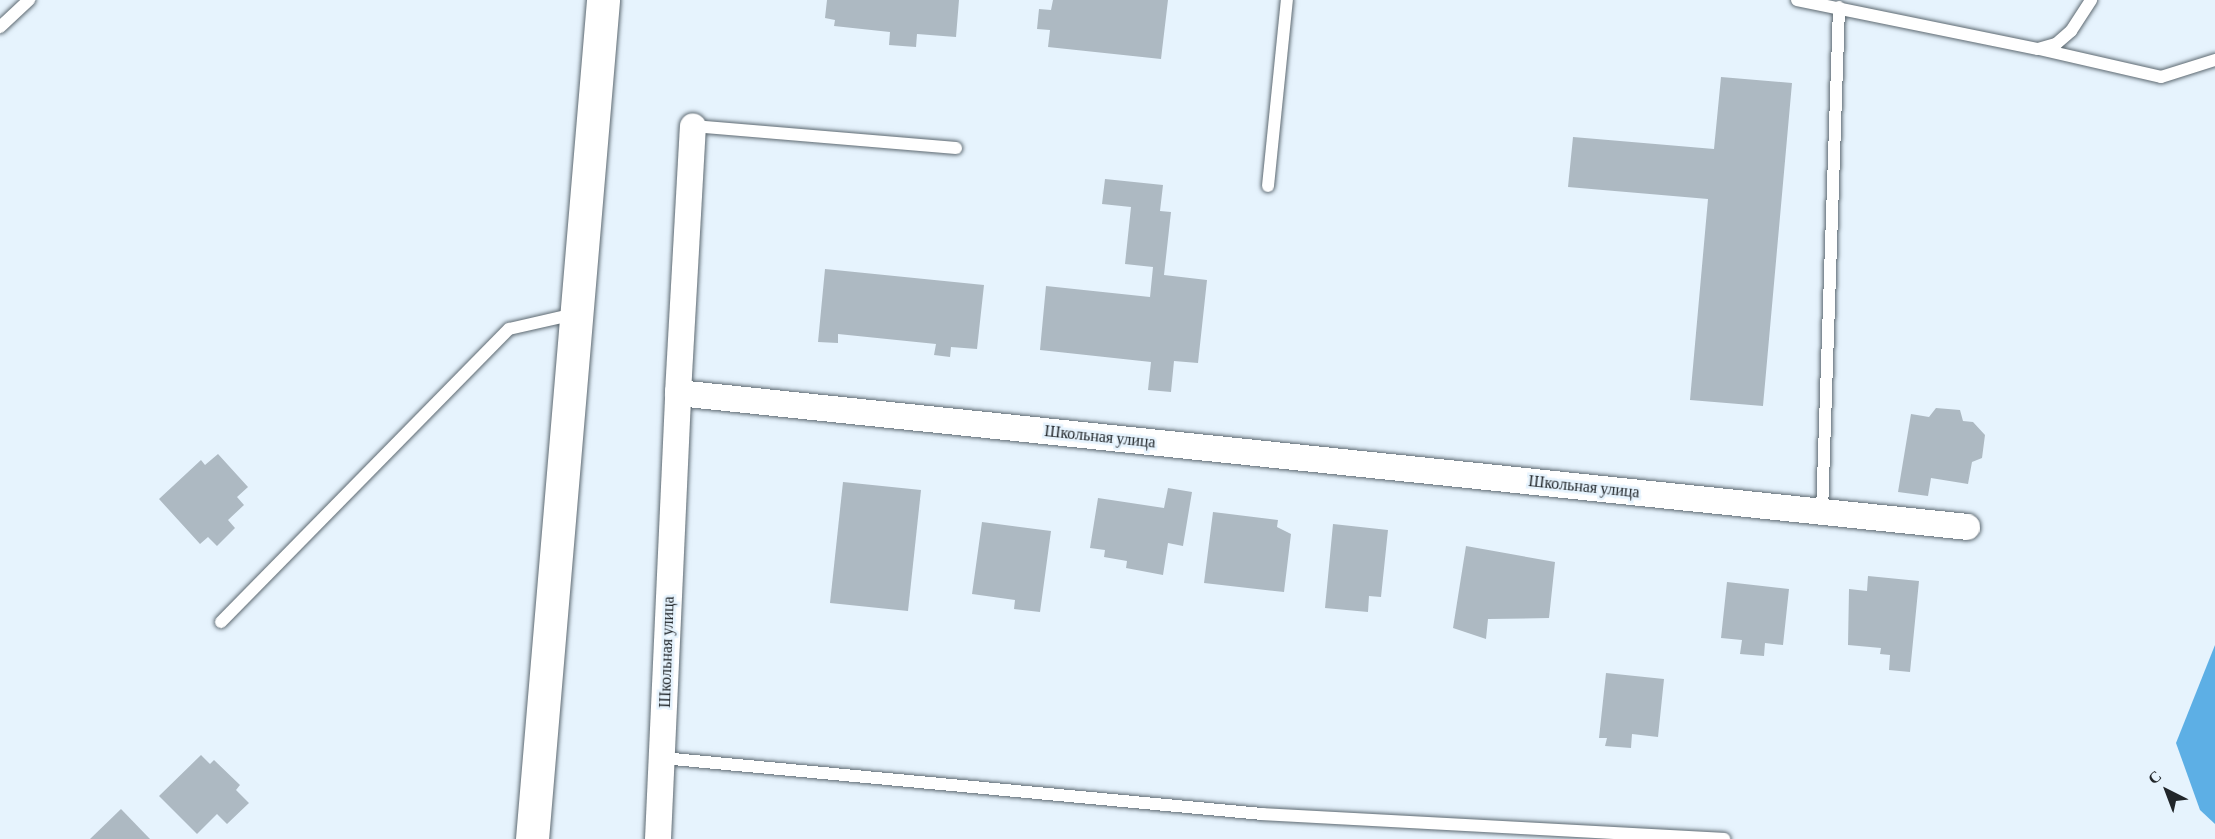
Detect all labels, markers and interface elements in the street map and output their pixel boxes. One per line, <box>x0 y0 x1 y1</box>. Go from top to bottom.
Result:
street label: Школьная улица <box>1043 422 1157 452</box>
street label: Школьная улица <box>1527 472 1641 502</box>
street label: Школьная улица <box>655 596 679 708</box>
north arrow <box>2137 761 2197 821</box>
text: С <box>2145 767 2165 787</box>

